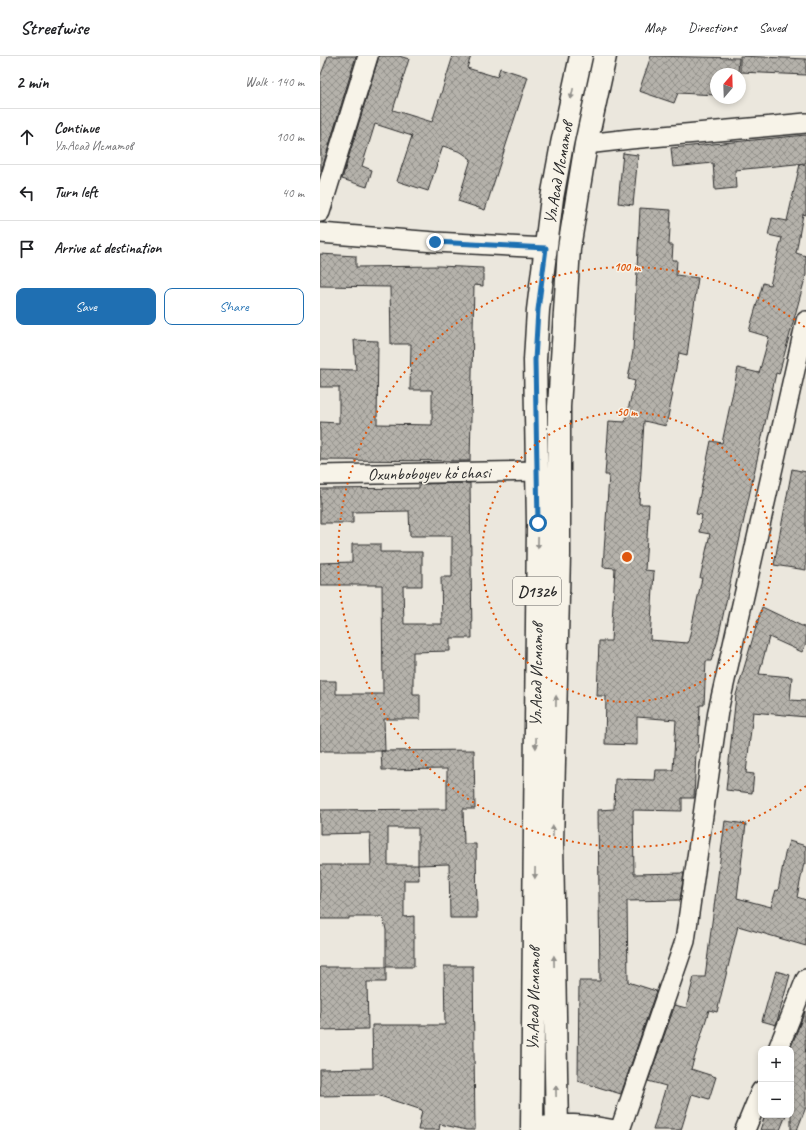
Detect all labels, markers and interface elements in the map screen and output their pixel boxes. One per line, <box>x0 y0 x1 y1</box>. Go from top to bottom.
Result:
text: Streetwise <box>20 16 88 40</box>
text: Map <box>645 19 666 36</box>
text: Directions <box>688 19 737 36</box>
text: Saved <box>759 19 786 36</box>
north arrow <box>710 68 746 104</box>
text: 2 min <box>16 72 49 93</box>
text: Walk · 140 m <box>245 74 304 90</box>
one-way arrow <box>569 88 575 100</box>
street label: Ул.Асад Исматов <box>539 117 578 226</box>
text: Continue <box>54 119 99 138</box>
icon: ahead <box>16 126 38 148</box>
text: 100 m <box>276 129 304 145</box>
text: Ул.Асад Исматов <box>54 138 133 154</box>
icon: left <box>16 182 38 204</box>
text: Turn left <box>54 183 97 202</box>
text: 40 m <box>282 185 304 201</box>
route end <box>426 233 444 251</box>
icon: arrive <box>16 238 38 260</box>
text: Arrive at destination <box>54 239 161 258</box>
text: 100 m <box>614 259 641 275</box>
button: Save <box>16 288 156 325</box>
button: Share <box>164 288 304 325</box>
text: 50 m <box>617 404 638 420</box>
street label: Oxunboboyev koʻchasi <box>368 462 492 485</box>
route start <box>529 514 547 532</box>
one-way arrow <box>534 537 541 549</box>
centre of rings <box>620 550 634 564</box>
road number: D132b <box>513 577 561 605</box>
street label: Ул.Асад Исматов <box>525 620 548 727</box>
one-way arrow <box>553 694 559 707</box>
one-way arrow <box>533 737 539 750</box>
one-way arrow <box>550 824 556 837</box>
one-way arrow <box>532 867 538 880</box>
street label: Ул.Асад Исматов <box>522 944 545 1051</box>
one-way arrow <box>551 954 557 967</box>
map controls <box>758 1046 794 1118</box>
button: + <box>758 1046 794 1082</box>
button: − <box>758 1082 794 1118</box>
one-way arrow <box>553 1085 560 1097</box>

